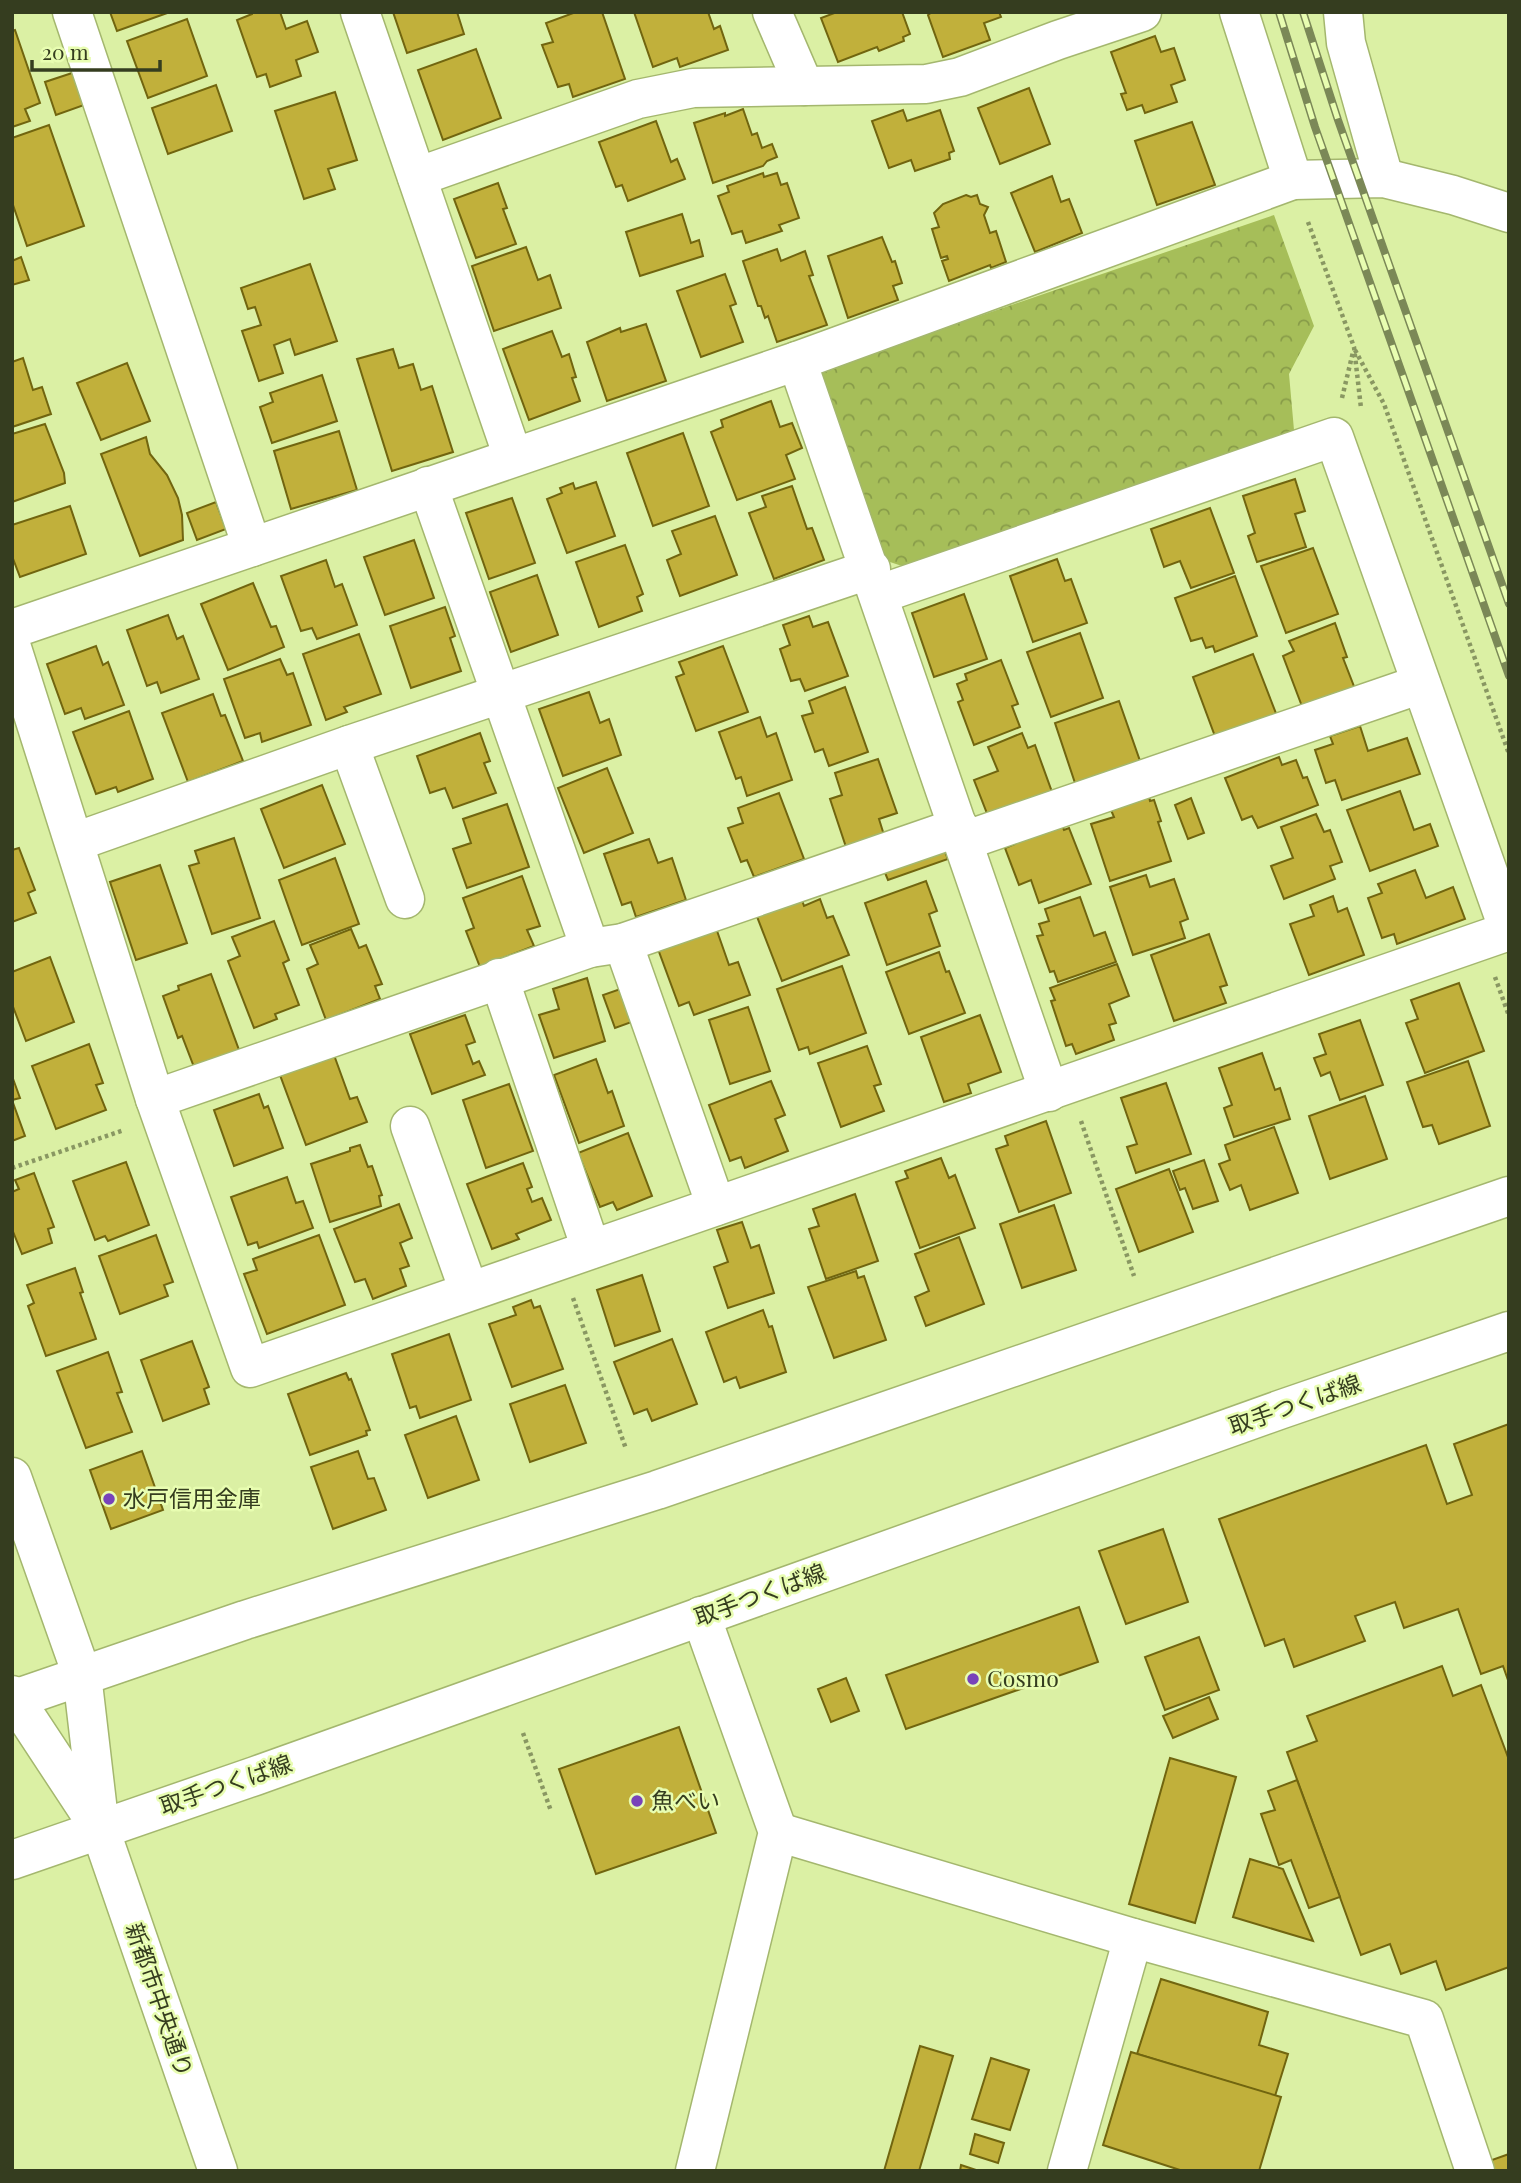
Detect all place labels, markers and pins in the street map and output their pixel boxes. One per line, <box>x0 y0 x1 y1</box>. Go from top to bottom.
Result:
place label: 水戸信用金庫 <box>123 1482 261 1513</box>
marker: 水戸信用金庫 <box>101 1491 117 1507</box>
place label: Cosmo <box>987 1662 1059 1693</box>
marker: Cosmo <box>965 1671 981 1687</box>
place label: 魚べい <box>651 1784 720 1815</box>
marker: 魚べい <box>629 1793 645 1809</box>

